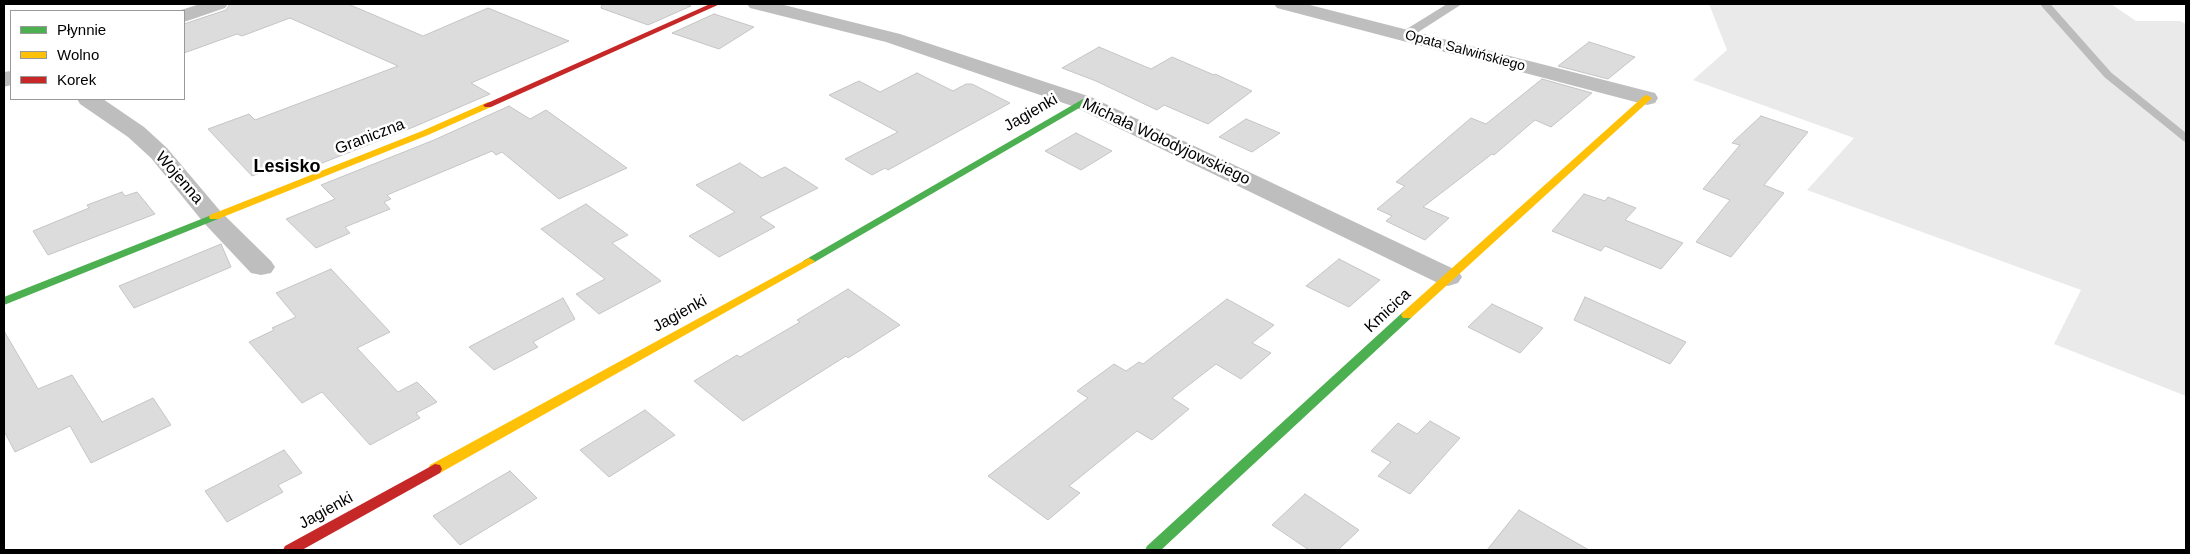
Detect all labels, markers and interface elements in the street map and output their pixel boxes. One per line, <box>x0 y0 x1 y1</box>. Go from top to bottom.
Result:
legend <box>10 10 185 100</box>
text: Płynnie <box>57 21 106 38</box>
street label: Opata Salwińskiego <box>1403 27 1527 75</box>
text: Wolno <box>57 46 99 63</box>
text: Korek <box>57 71 96 88</box>
street label: Jagienki <box>1001 90 1061 136</box>
street label: Michała Wołodyjowskiego <box>1079 95 1253 189</box>
street label: Graniczna <box>333 115 407 159</box>
street label: Wojenna <box>151 148 207 208</box>
district label: Lesisko <box>253 156 321 178</box>
street label: Kmicica <box>1361 285 1415 337</box>
street label: Jagienki <box>650 291 710 337</box>
street label: Jagienki <box>296 488 356 534</box>

